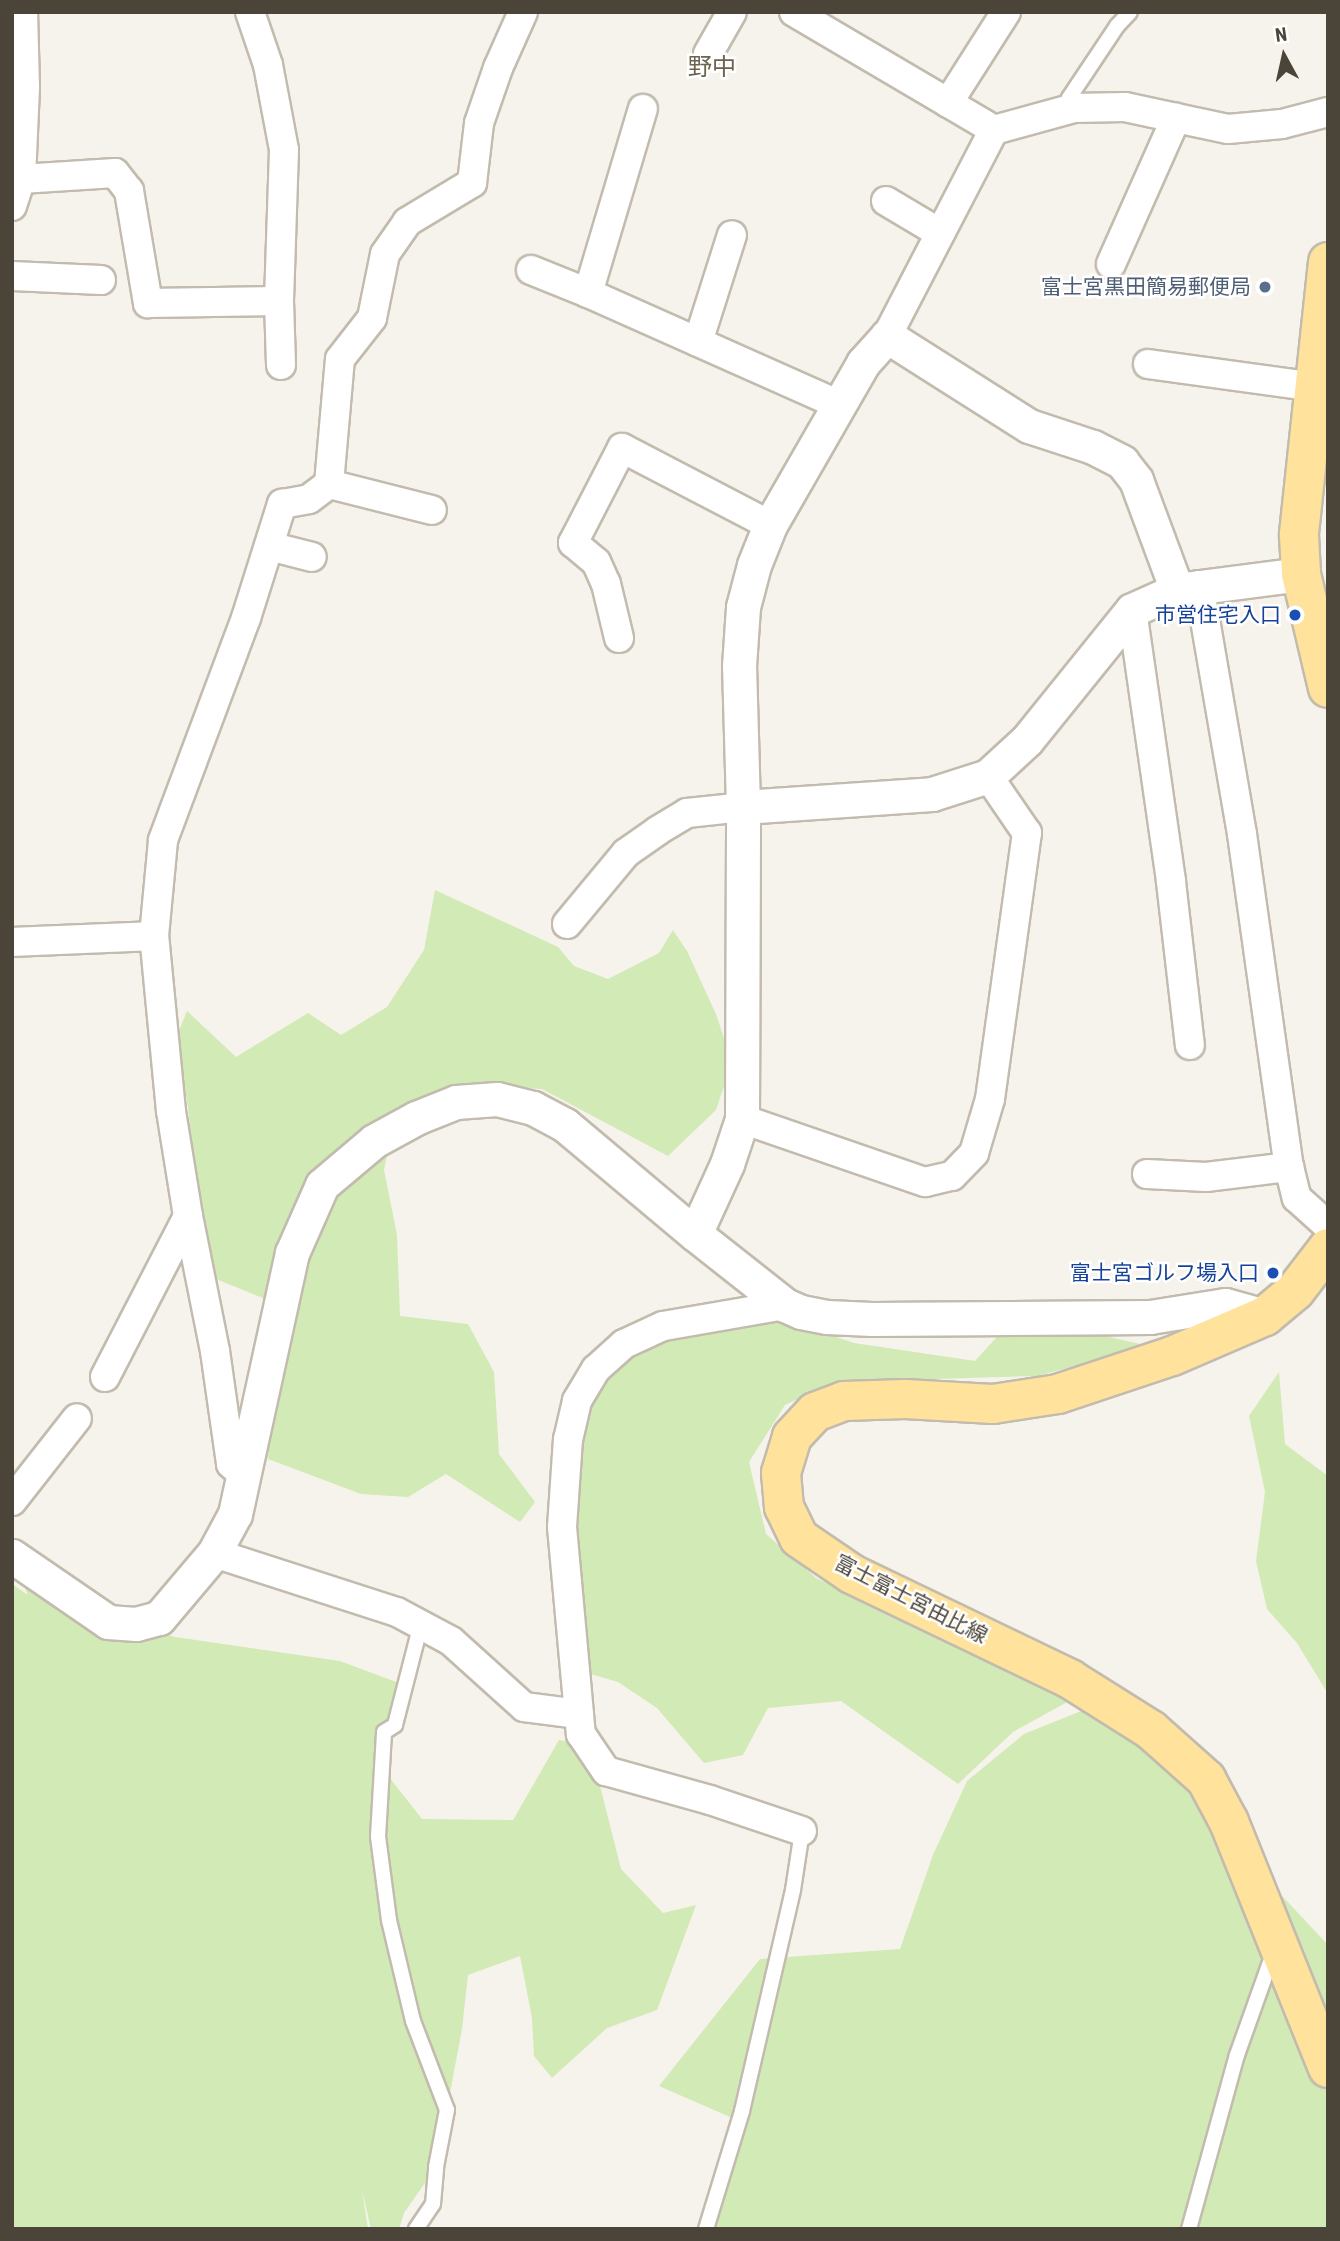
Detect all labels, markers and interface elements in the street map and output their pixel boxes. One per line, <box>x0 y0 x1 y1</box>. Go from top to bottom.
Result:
north arrow <box>1249 21 1319 91</box>
text: N <box>1274 23 1288 47</box>
district label: 野中 <box>688 54 736 82</box>
place label: 富士宮黒田簡易郵便局 <box>1041 274 1251 300</box>
marker: 富士宮黒田簡易郵便局 <box>1257 279 1273 295</box>
place label: 市営住宅入口 <box>1155 602 1281 628</box>
marker: 市営住宅入口 <box>1287 607 1303 623</box>
place label: 富士宮ゴルフ場入口 <box>1070 1260 1259 1286</box>
marker: 富士宮ゴルフ場入口 <box>1265 1265 1281 1281</box>
street label: 富士富士宮由比線 <box>830 1550 992 1648</box>

